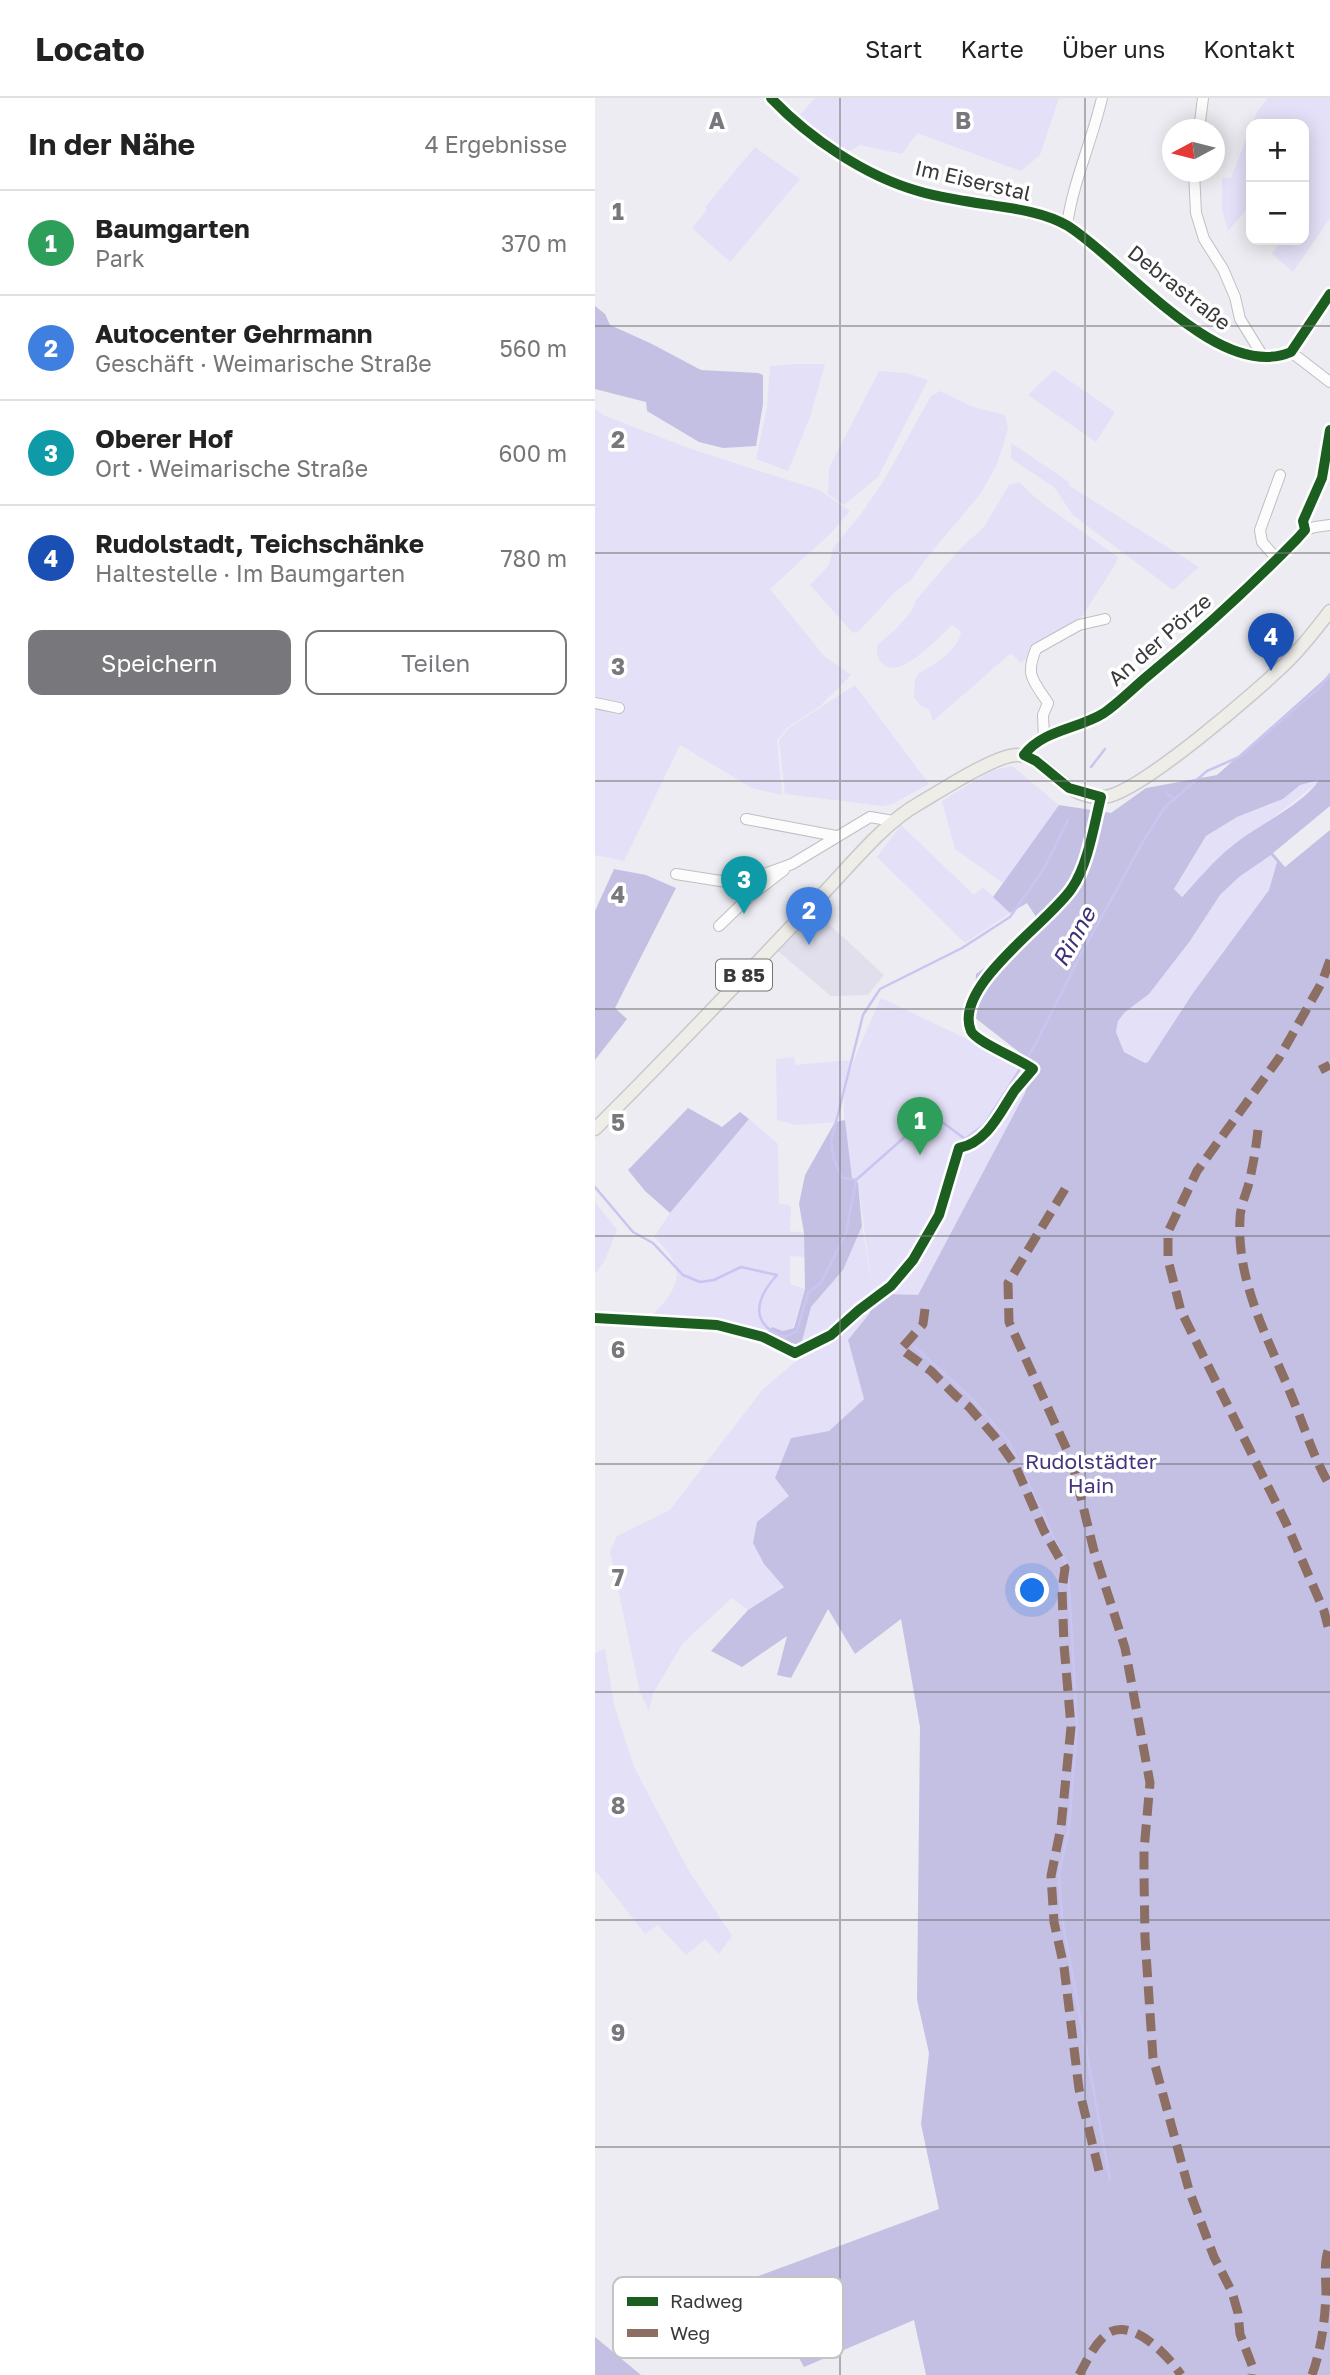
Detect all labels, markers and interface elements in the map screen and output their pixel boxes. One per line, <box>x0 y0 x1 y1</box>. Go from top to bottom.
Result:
text: Locato <box>35 29 145 68</box>
text: Start <box>865 34 922 63</box>
text: Karte <box>960 34 1024 63</box>
text: Über uns <box>1062 34 1165 63</box>
text: Kontakt <box>1203 34 1295 63</box>
text: A <box>709 106 726 134</box>
text: B <box>955 106 971 134</box>
north arrow <box>1162 119 1225 182</box>
map controls <box>1246 119 1309 245</box>
button: + <box>1246 119 1309 182</box>
text: In der Nähe <box>28 126 195 162</box>
text: 4 Ergebnisse <box>425 130 567 158</box>
street label: Im Eiserstal <box>913 154 1034 206</box>
button: − <box>1246 182 1309 245</box>
text: 1 <box>612 197 624 225</box>
text: Baumgarten <box>95 213 250 244</box>
text: 1 <box>45 229 57 257</box>
text: 370 m <box>501 229 567 257</box>
street label: Debrastraße <box>1123 239 1236 335</box>
text: Park <box>95 244 145 272</box>
text: Autocenter Gehrmann <box>95 318 373 349</box>
text: 2 <box>44 334 58 362</box>
text: 560 m <box>499 334 567 362</box>
text: Geschäft · Weimarische Straße <box>95 349 432 377</box>
text: Oberer Hof <box>95 423 233 454</box>
text: 2 <box>611 425 625 453</box>
text: 3 <box>44 439 58 467</box>
text: 600 m <box>498 439 567 467</box>
text: Ort · Weimarische Straße <box>95 454 368 482</box>
text: Rudolstadt, Teichschänke <box>95 528 424 559</box>
text: 4 <box>44 544 58 572</box>
text: 780 m <box>500 544 567 572</box>
text: Haltestelle · Im Baumgarten <box>95 559 405 587</box>
street label: An der Pörze <box>1102 587 1216 691</box>
pin: 4 <box>1248 613 1294 671</box>
button: Speichern <box>28 630 291 695</box>
button: Teilen <box>305 630 567 695</box>
text: 3 <box>611 652 625 680</box>
pin: 3 <box>721 856 767 914</box>
text: 4 <box>611 880 625 908</box>
pin: 2 <box>786 887 832 945</box>
water label: Rinne <box>1046 901 1102 971</box>
road number: B 85 <box>716 960 772 990</box>
pin: 1 <box>897 1097 943 1155</box>
text: 5 <box>611 1108 625 1136</box>
text: 6 <box>611 1335 625 1363</box>
park label: Rudolstädter Hain <box>1025 1448 1157 1498</box>
text: 7 <box>612 1563 624 1591</box>
your location <box>1015 1573 1049 1607</box>
text: 8 <box>611 1791 625 1819</box>
text: 9 <box>611 2018 625 2046</box>
legend <box>613 2277 843 2358</box>
text: Radweg <box>670 2289 743 2312</box>
text: Weg <box>670 2321 710 2344</box>

